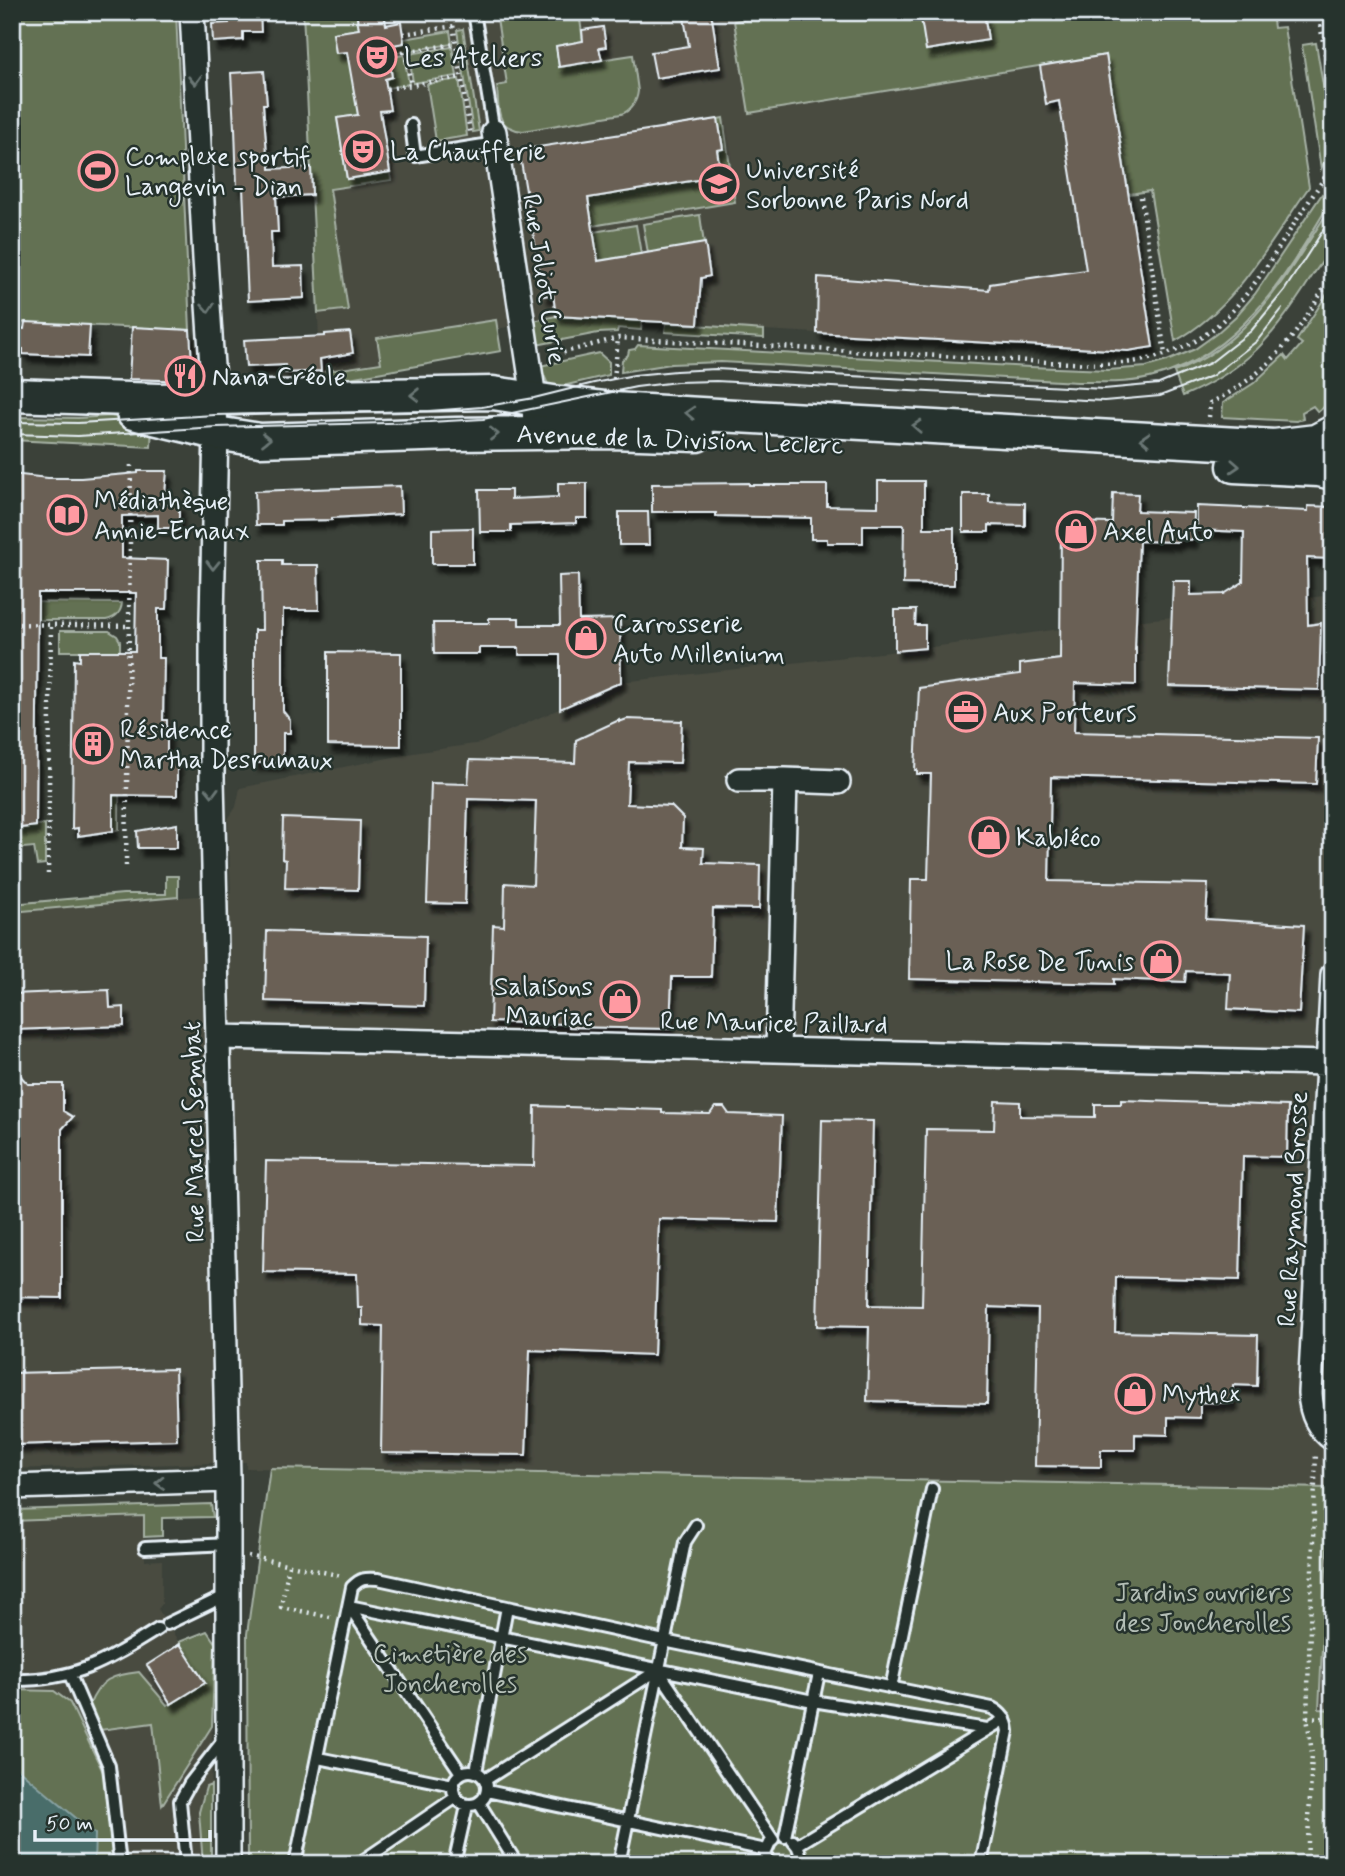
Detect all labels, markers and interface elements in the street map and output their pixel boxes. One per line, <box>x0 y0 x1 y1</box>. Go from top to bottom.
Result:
theatre icon: Les Ateliers <box>356 36 398 78</box>
place label: Les Ateliers <box>404 42 542 76</box>
one-way arrow <box>187 75 202 86</box>
theatre icon: La Chaufferie <box>342 130 384 172</box>
place label: La Chaufferie <box>390 136 546 170</box>
place label: Complexe sportif Langevin - Dian <box>125 141 310 207</box>
sports icon: Complexe sportif Langevin - Dian <box>77 150 119 192</box>
place label: Université Sorbonne Paris Nord <box>746 154 969 218</box>
school or university icon: Université Sorbonne Paris Nord <box>698 163 740 205</box>
street label: Rue Joliot Curie <box>513 192 573 367</box>
one-way arrow <box>200 302 215 313</box>
restaurant icon: Nana Créole <box>164 355 206 397</box>
place label: Nana Créole <box>212 361 346 395</box>
one-way arrow <box>409 387 420 402</box>
one-way arrow <box>684 406 695 421</box>
street label: Avenue de la Division Leclerc <box>516 418 844 464</box>
one-way arrow <box>912 419 923 434</box>
one-way arrow <box>489 426 500 442</box>
one-way arrow <box>262 431 272 447</box>
one-way arrow <box>1139 432 1150 447</box>
one-way arrow <box>1230 458 1241 473</box>
place label: Médiathèque Annie-Ernaux <box>94 485 249 549</box>
library icon: Médiathèque Annie-Ernaux <box>46 494 88 536</box>
shop icon: Axel Auto <box>1055 510 1097 552</box>
place label: Axel Auto <box>1103 516 1213 550</box>
one-way arrow <box>206 559 221 570</box>
place label: Carrosserie Auto Millenium <box>613 608 785 672</box>
shop icon: Carrosserie Auto Millenium <box>565 617 607 659</box>
office icon: Aux Porteurs <box>945 691 987 733</box>
place label: Aux Porteurs <box>993 697 1136 731</box>
place label: Résidence Martha Desrumaux <box>120 714 333 778</box>
building icon: Résidence Martha Desrumaux <box>72 723 114 765</box>
one-way arrow <box>204 787 220 798</box>
shop icon: Kabléco <box>968 816 1010 858</box>
place label: Kabléco <box>1016 822 1101 856</box>
shop icon: La Rose De Tunis <box>1140 940 1182 982</box>
place label: La Rose De Tunis <box>946 946 1134 980</box>
place label: Salaisons Mauriac <box>494 971 593 1035</box>
shop icon: Salaisons Mauriac <box>599 980 641 1022</box>
street label: Rue Maurice Paillard <box>660 1005 888 1043</box>
street label: Rue Marcel Sembat <box>176 1021 214 1243</box>
street label: Rue Raymond Brosse <box>1271 1090 1317 1328</box>
shop icon: Mythex <box>1114 1373 1156 1415</box>
place label: Mythex <box>1162 1379 1240 1413</box>
one-way arrow <box>154 1475 165 1490</box>
park label: Jardins ouvriers des Joncherolles <box>1115 1577 1291 1641</box>
park label: Cimetière des Joncherolles <box>373 1638 527 1702</box>
scale bar <box>35 1799 210 1843</box>
text: 50 m <box>46 1810 93 1838</box>

